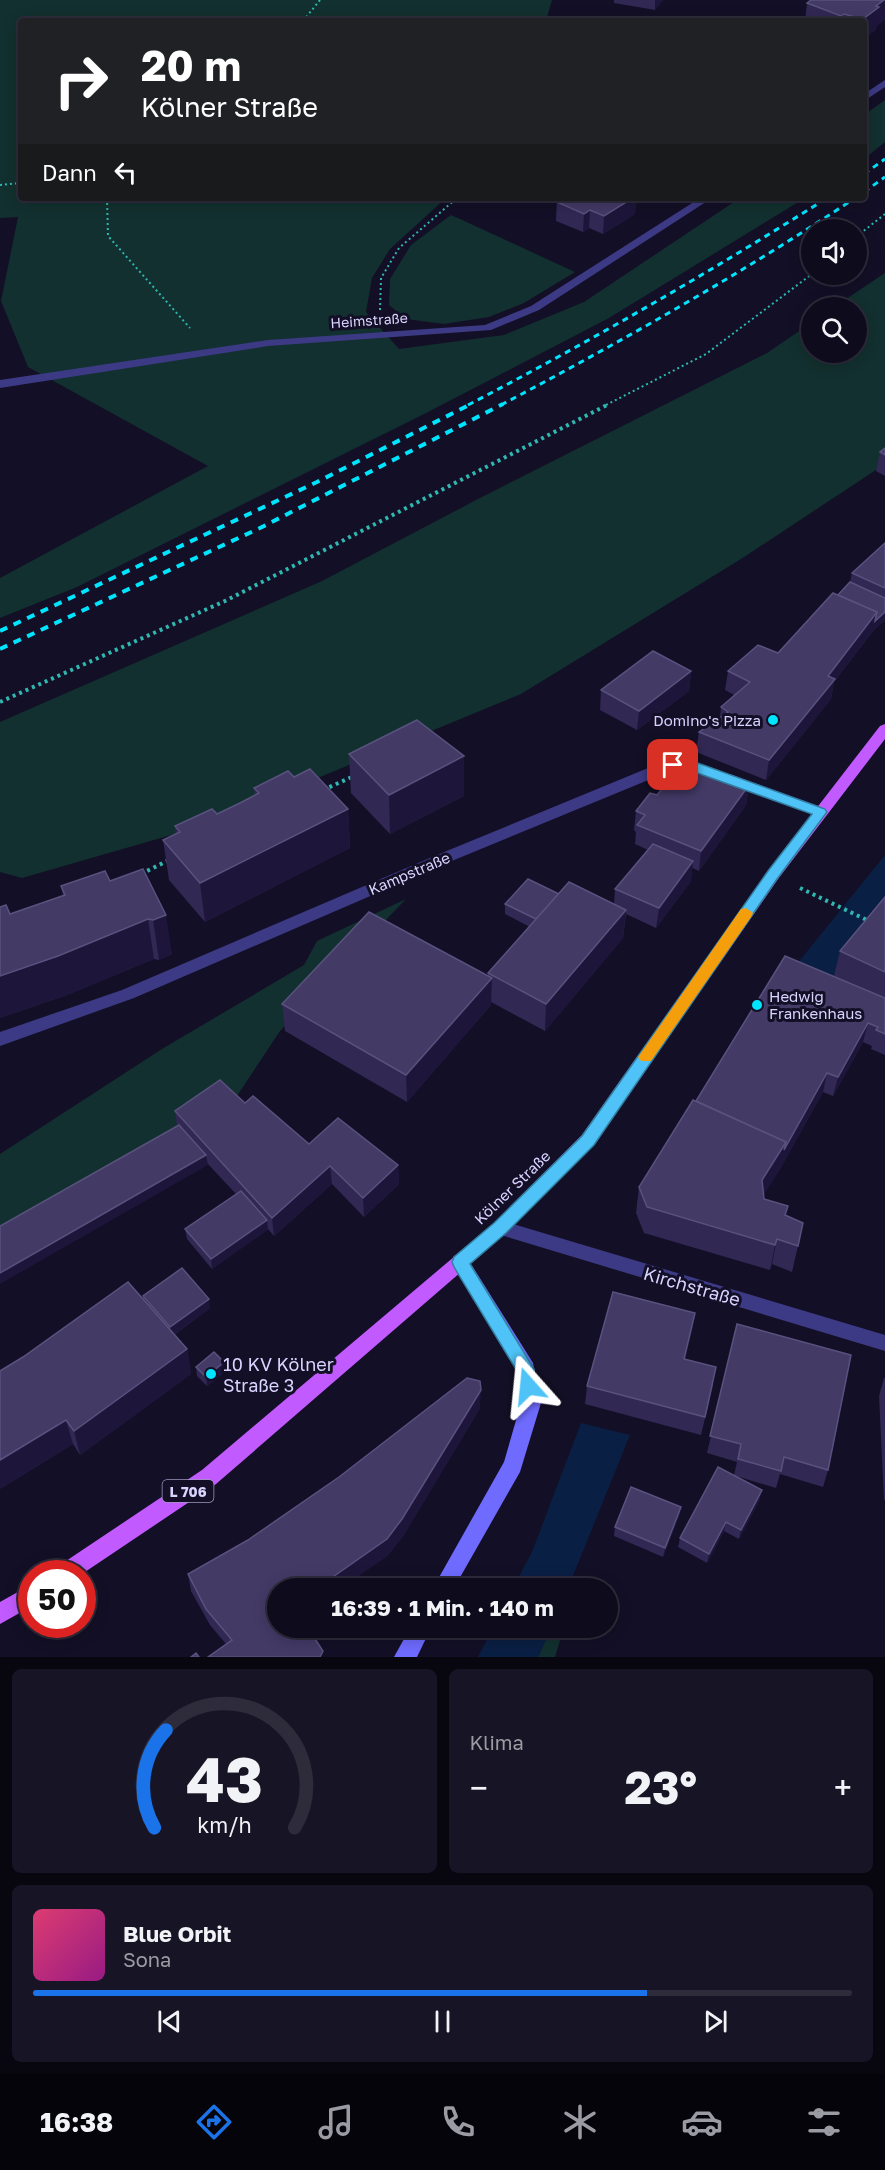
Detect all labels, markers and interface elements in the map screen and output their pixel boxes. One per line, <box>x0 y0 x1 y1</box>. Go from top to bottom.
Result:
text: 20 m <box>141 40 241 90</box>
icon: right <box>42 42 120 120</box>
text: Kölner Straße <box>141 91 318 123</box>
icon: left <box>109 156 142 189</box>
text: Dann <box>42 159 97 186</box>
map controls <box>801 219 867 363</box>
button: sound <box>801 219 867 285</box>
button: search <box>801 297 867 363</box>
street label: Heimstraße <box>330 309 408 331</box>
place label: Domino's Pizza <box>653 711 761 729</box>
marker: Domino's Pizza <box>766 713 780 727</box>
pin <box>647 739 698 790</box>
icon: arrive <box>656 748 689 781</box>
street label: Kampstraße <box>366 848 453 898</box>
place label: Hedwig Frankenhaus <box>769 987 862 1022</box>
marker: Hedwig Frankenhaus <box>750 998 764 1012</box>
street label: Kölner Straße <box>470 1146 554 1228</box>
street label: Kirchstraße <box>641 1262 743 1310</box>
place label: 10 KV Kölner Straße 3 <box>223 1353 334 1396</box>
position arrow <box>496 1354 560 1418</box>
marker: 10 KV Kölner Straße 3 <box>204 1367 218 1381</box>
road number: L 706 <box>162 1480 213 1502</box>
speed limit sign: 50 <box>18 1560 96 1638</box>
text: 16:39 · 1 Min. · 140 m <box>331 1594 554 1621</box>
text: Klima <box>470 1730 524 1754</box>
text: 43 <box>186 1741 263 1816</box>
text: 23° <box>625 1760 697 1814</box>
text: − <box>470 1768 488 1807</box>
text: + <box>834 1768 852 1807</box>
text: km/h <box>197 1812 252 1838</box>
text: Blue Orbit <box>123 1920 231 1947</box>
text: Sona <box>123 1947 171 1971</box>
icon: previous <box>153 2005 186 2038</box>
icon: pause <box>426 2005 459 2038</box>
icon: next <box>699 2005 732 2038</box>
icon: directions <box>193 2101 235 2143</box>
icon: music <box>315 2101 357 2143</box>
icon: phone <box>437 2101 479 2143</box>
icon: climate <box>559 2101 601 2143</box>
icon: car <box>681 2101 723 2143</box>
icon: filters <box>803 2101 845 2143</box>
text: 16:38 <box>40 2106 113 2138</box>

